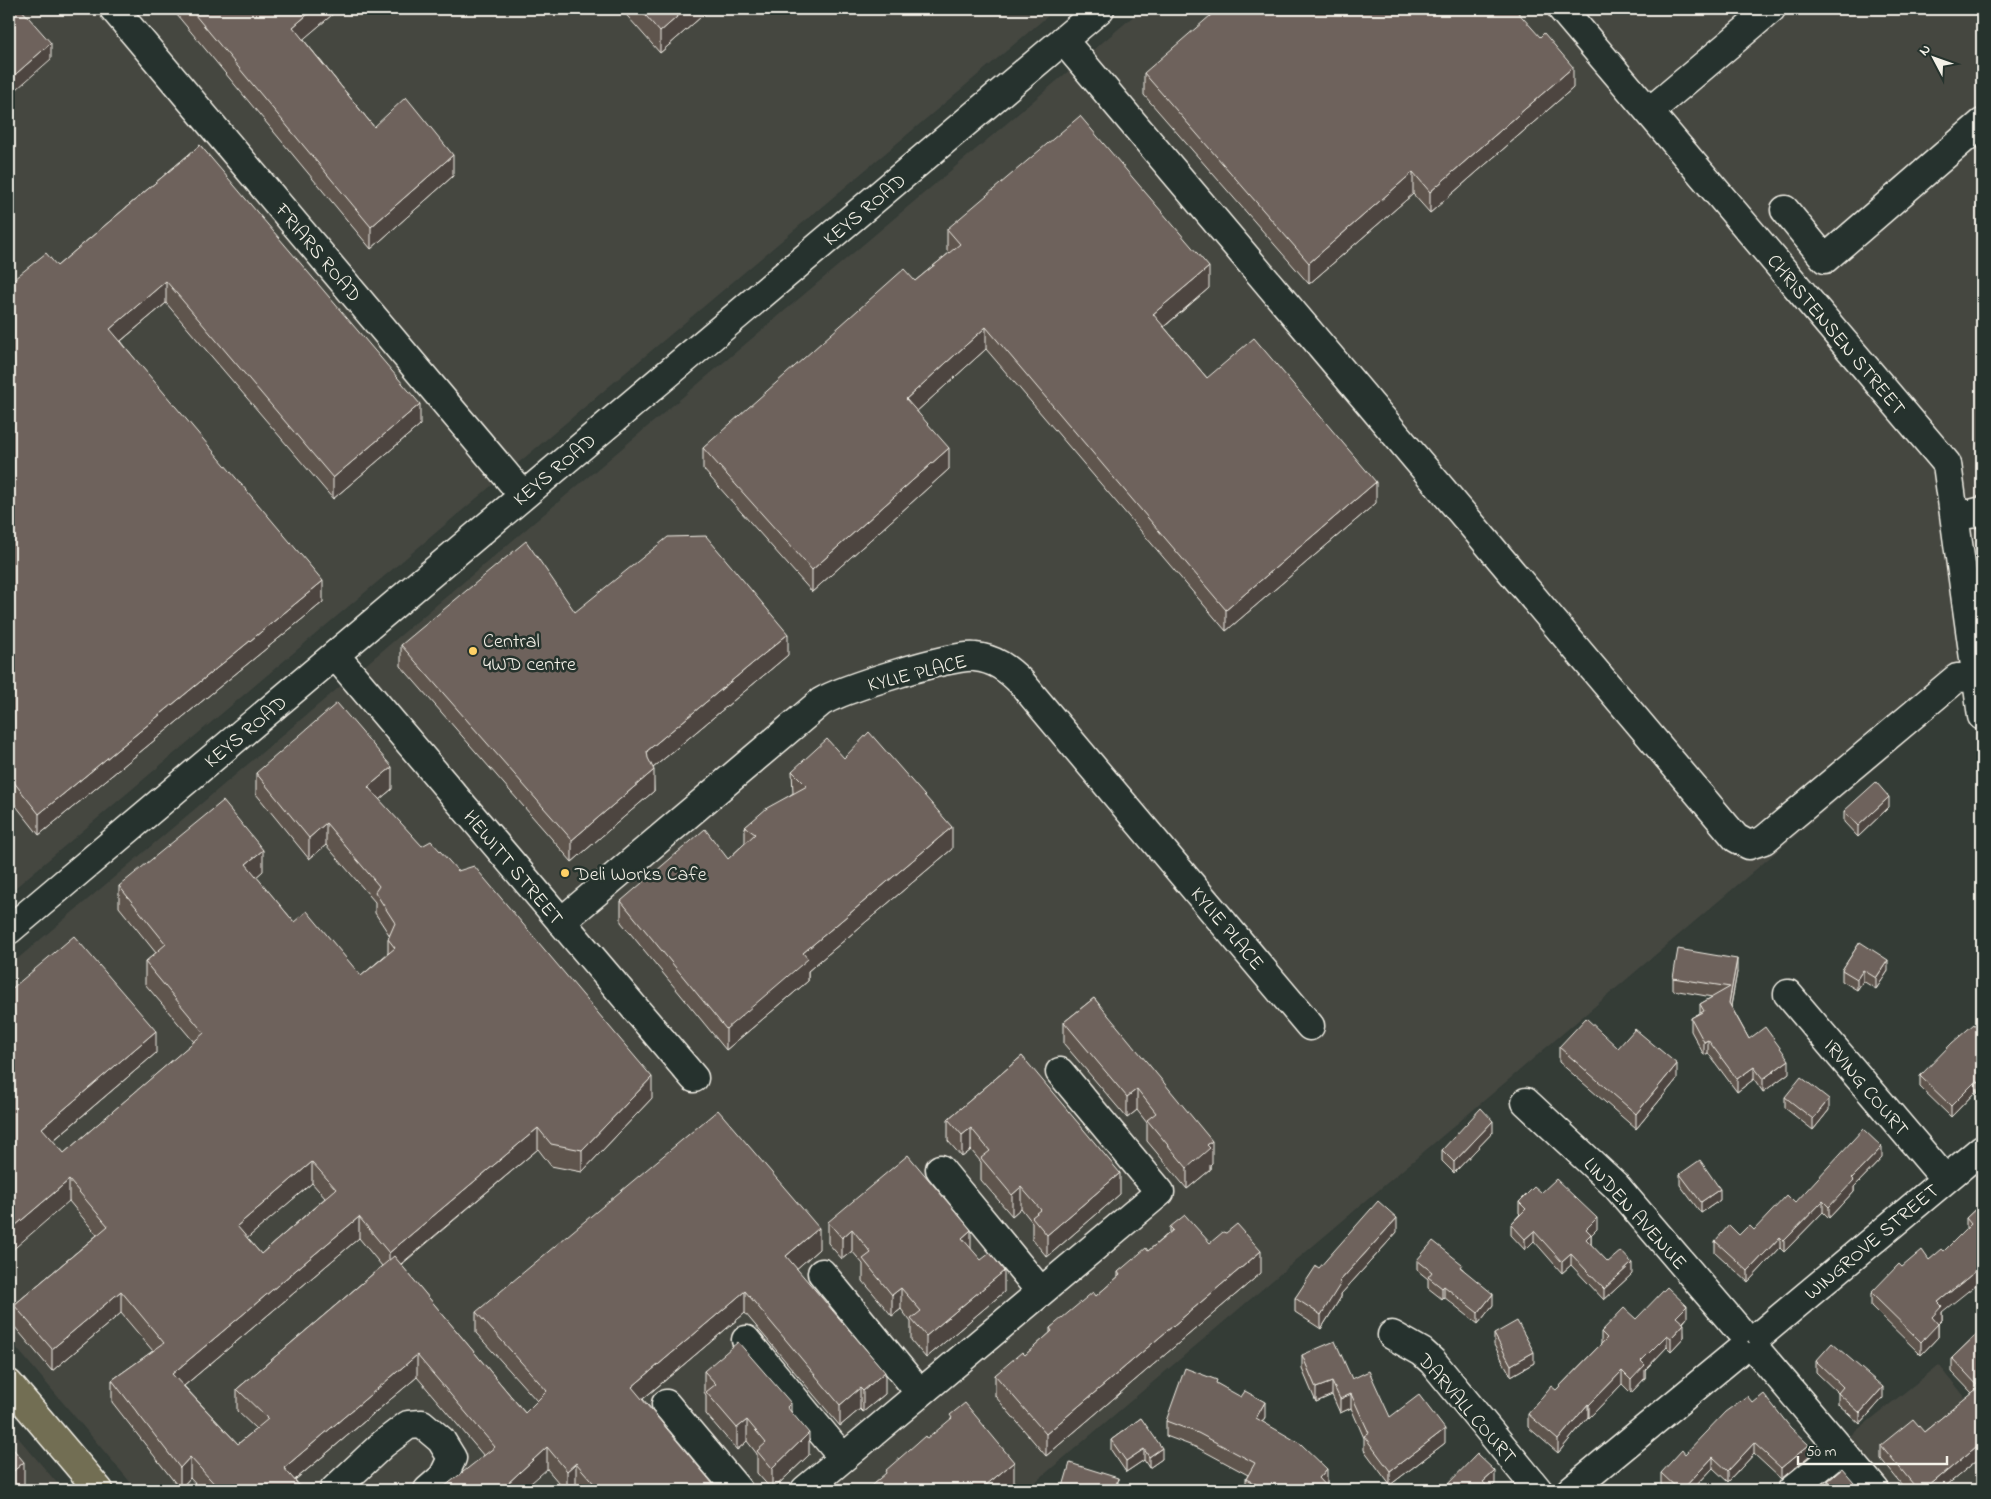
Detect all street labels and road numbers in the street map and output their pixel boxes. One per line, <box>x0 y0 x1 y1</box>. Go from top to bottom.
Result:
street label: KEYS ROAD <box>818 168 913 254</box>
street label: FRIARS ROAD <box>266 197 367 309</box>
street label: CHRISTENSEN STREET <box>1759 249 1911 423</box>
street label: KEYS ROAD <box>508 428 603 514</box>
street label: KYLIE PLACE <box>865 648 970 701</box>
street label: KEYS ROAD <box>199 690 294 776</box>
street label: HEWITT STREET <box>455 805 569 933</box>
street label: KYLIE PLACE <box>1182 881 1270 978</box>
street label: IRVING COURT <box>1816 1033 1915 1144</box>
street label: LINDEN AVENUE <box>1576 1152 1693 1278</box>
street label: WINGROVE STREET <box>1799 1178 1946 1308</box>
street label: DARVALL COURT <box>1409 1347 1522 1471</box>

